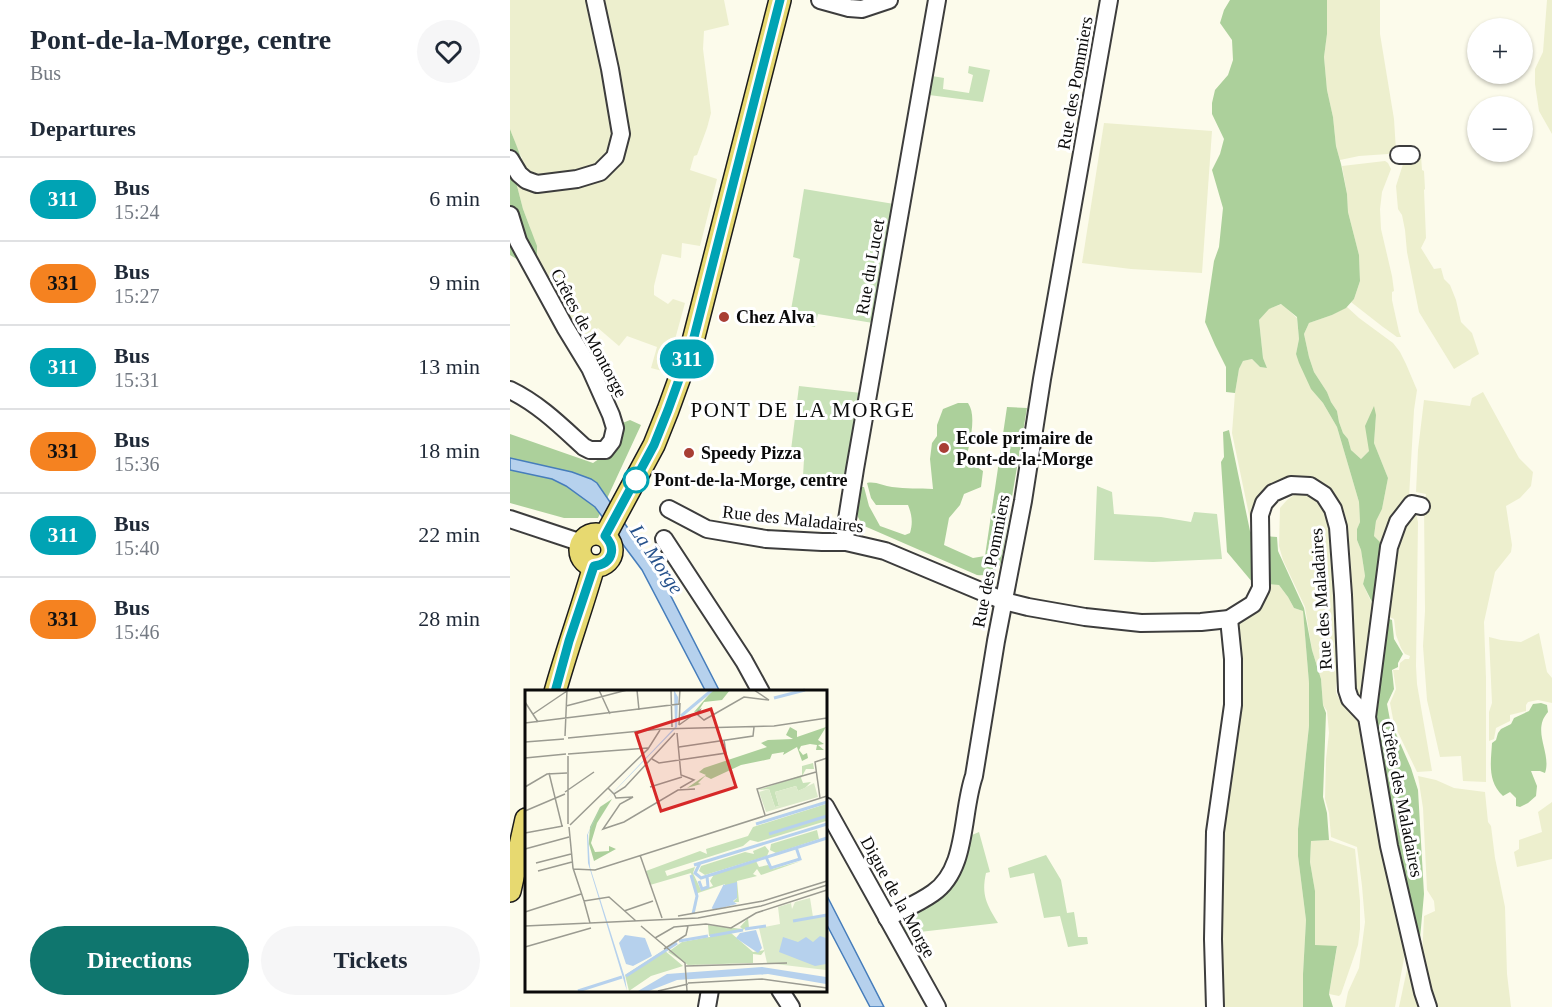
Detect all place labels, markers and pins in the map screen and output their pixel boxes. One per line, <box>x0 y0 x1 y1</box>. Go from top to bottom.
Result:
place label: Chez Alva <box>736 307 815 327</box>
marker: Chez Alva <box>717 310 731 324</box>
place label: Ecole primaire de Pont-de-la-Morge <box>956 428 1093 469</box>
marker: Ecole primaire de Pont-de-la-Morge <box>937 441 951 455</box>
place label: Speedy Pizza <box>701 443 802 463</box>
marker: Speedy Pizza <box>682 446 696 460</box>
marker: Pont-de-la-Morge, centre <box>623 467 649 493</box>
place label: Pont-de-la-Morge, centre <box>654 470 848 490</box>

